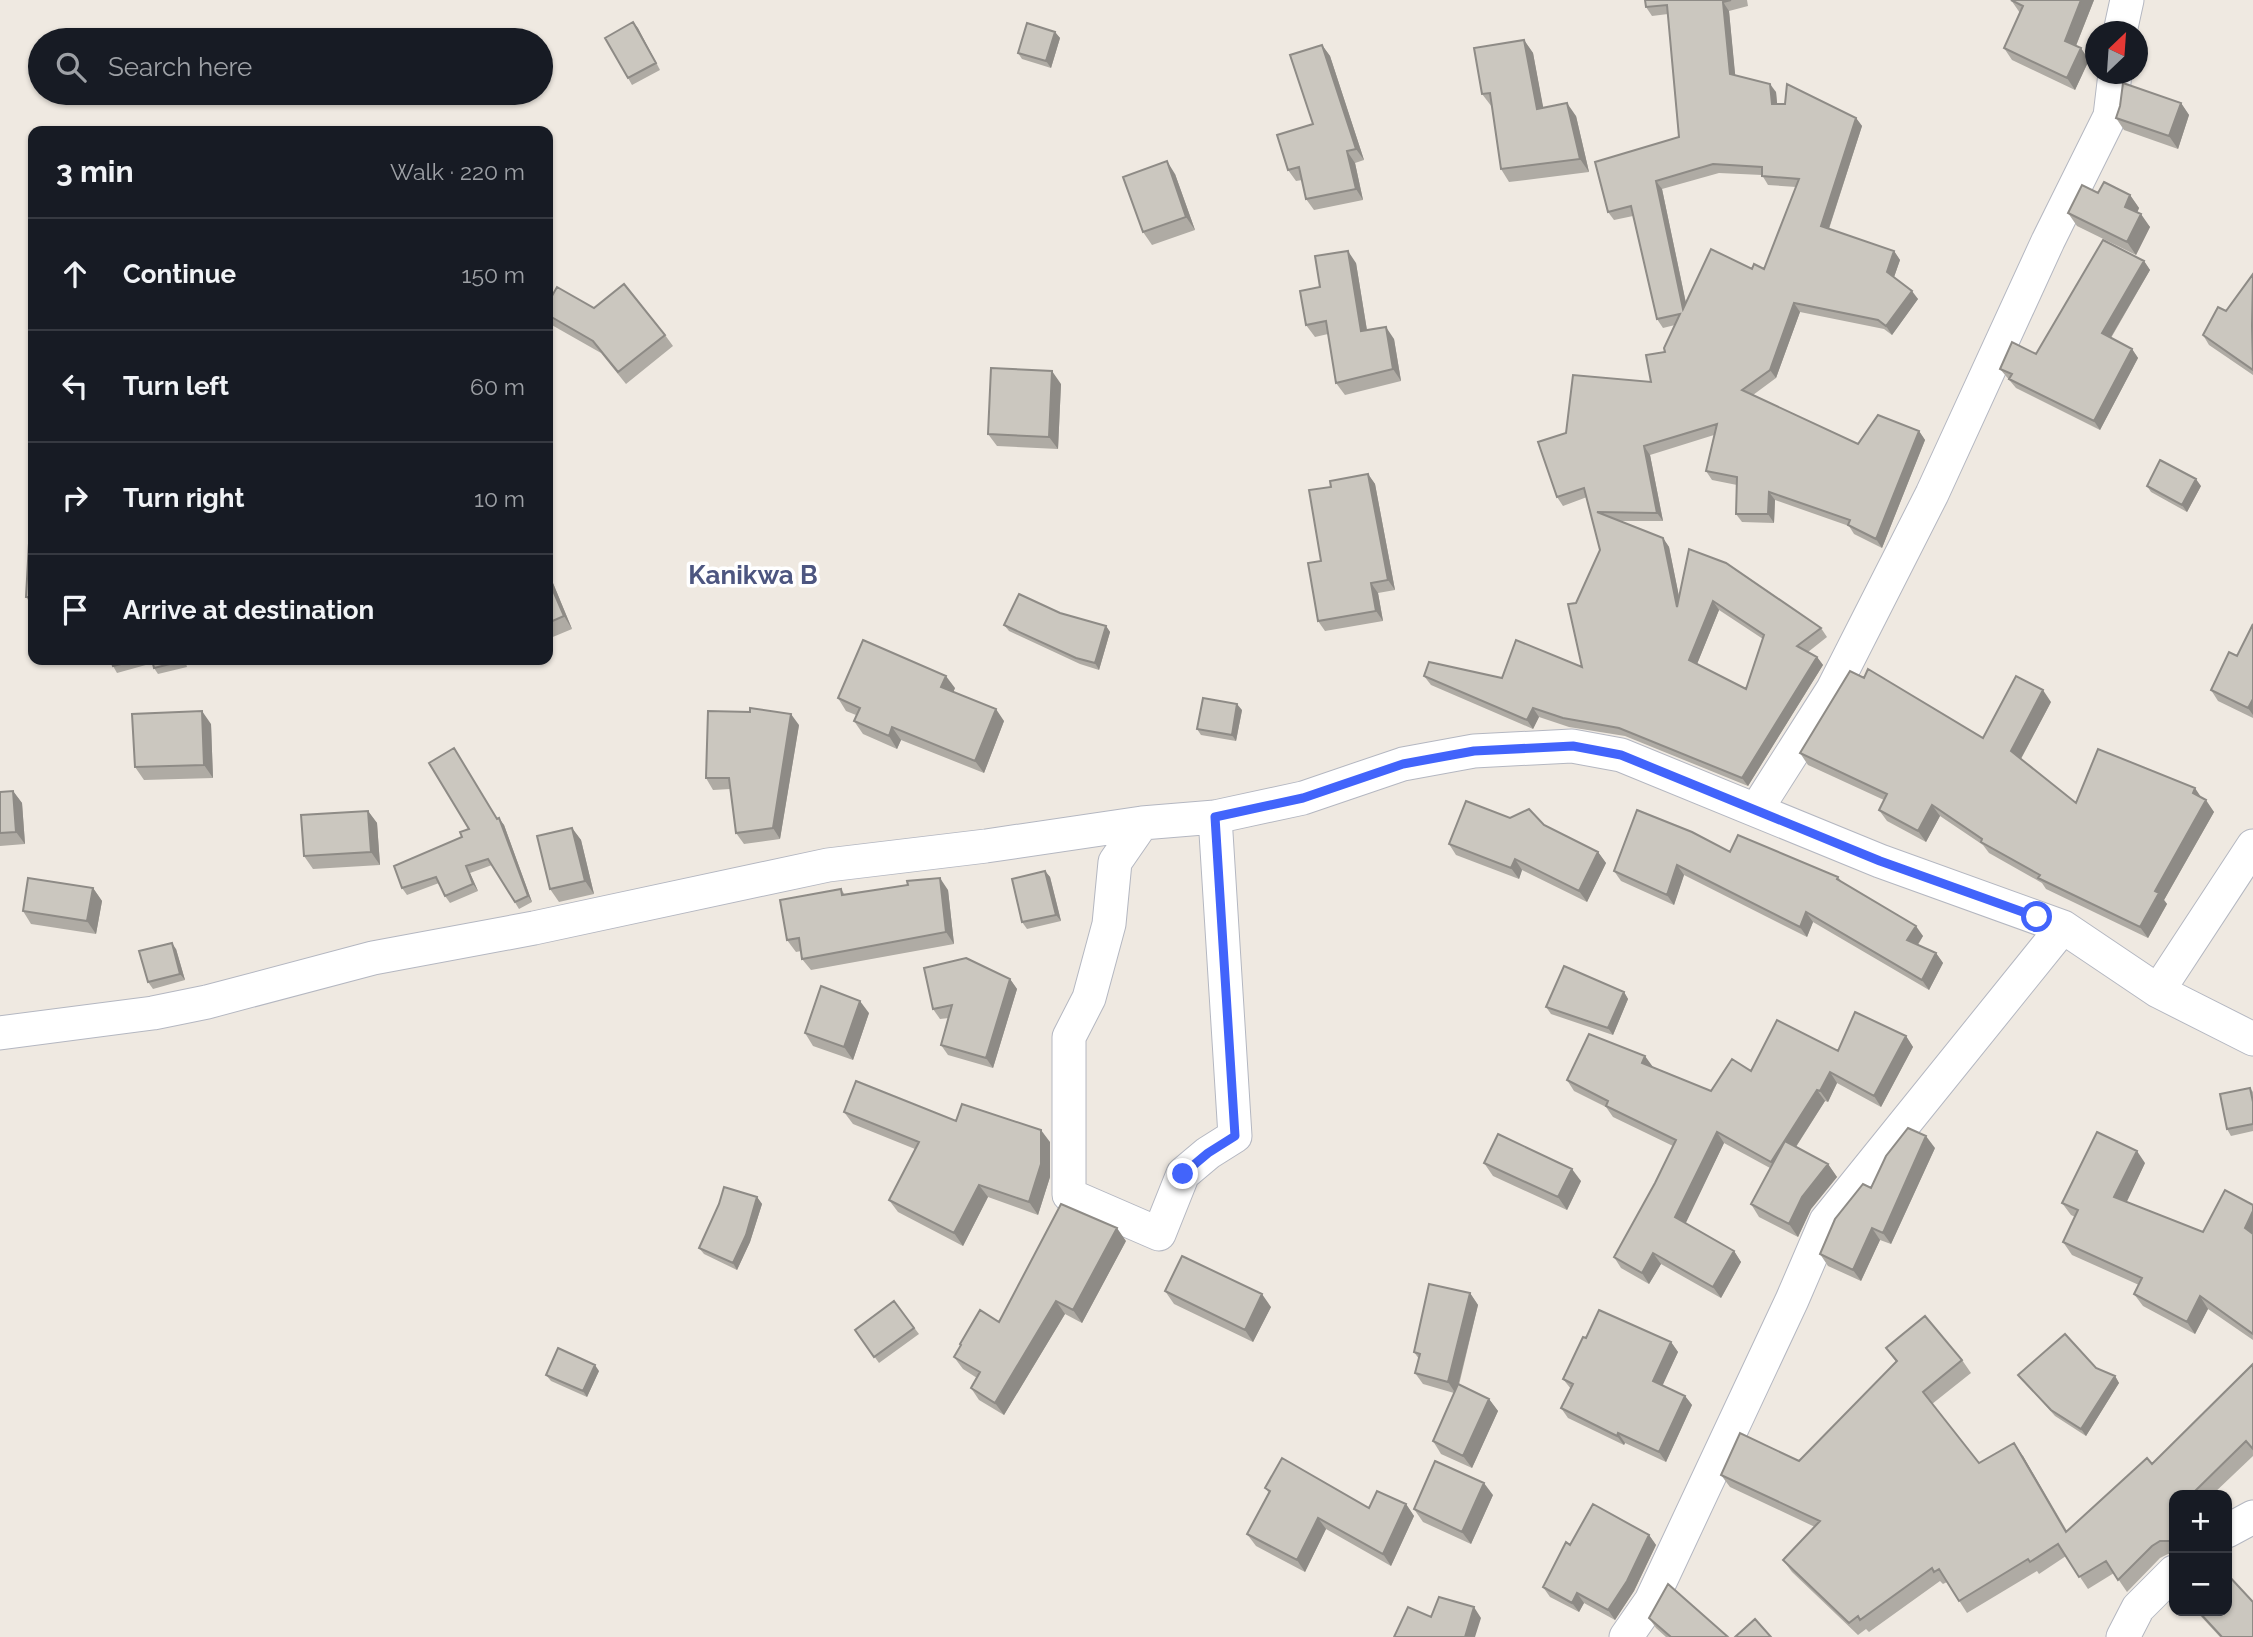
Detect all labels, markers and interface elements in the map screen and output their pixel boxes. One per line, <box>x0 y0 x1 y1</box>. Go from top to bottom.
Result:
north arrow <box>2085 21 2148 84</box>
search box <box>28 28 553 105</box>
icon: search <box>52 48 90 86</box>
text: Search here <box>108 52 252 82</box>
text: 3 min <box>56 154 134 189</box>
text: Walk · 220 m <box>390 158 525 185</box>
icon: ahead <box>56 255 94 293</box>
text: Continue <box>123 259 236 289</box>
text: 150 m <box>462 261 525 288</box>
icon: left <box>56 367 94 405</box>
text: Turn left <box>123 371 229 401</box>
text: 60 m <box>470 373 525 400</box>
icon: right <box>56 479 94 517</box>
text: Turn right <box>123 483 244 513</box>
text: 10 m <box>474 485 525 512</box>
district label: Kanikwa B <box>688 560 818 590</box>
icon: arrive <box>56 591 94 629</box>
text: Arrive at destination <box>123 595 374 625</box>
route start <box>2021 901 2052 932</box>
route end <box>1167 1158 1198 1189</box>
map controls <box>2169 1490 2232 1616</box>
button: + <box>2169 1490 2232 1553</box>
button: − <box>2169 1553 2232 1616</box>

